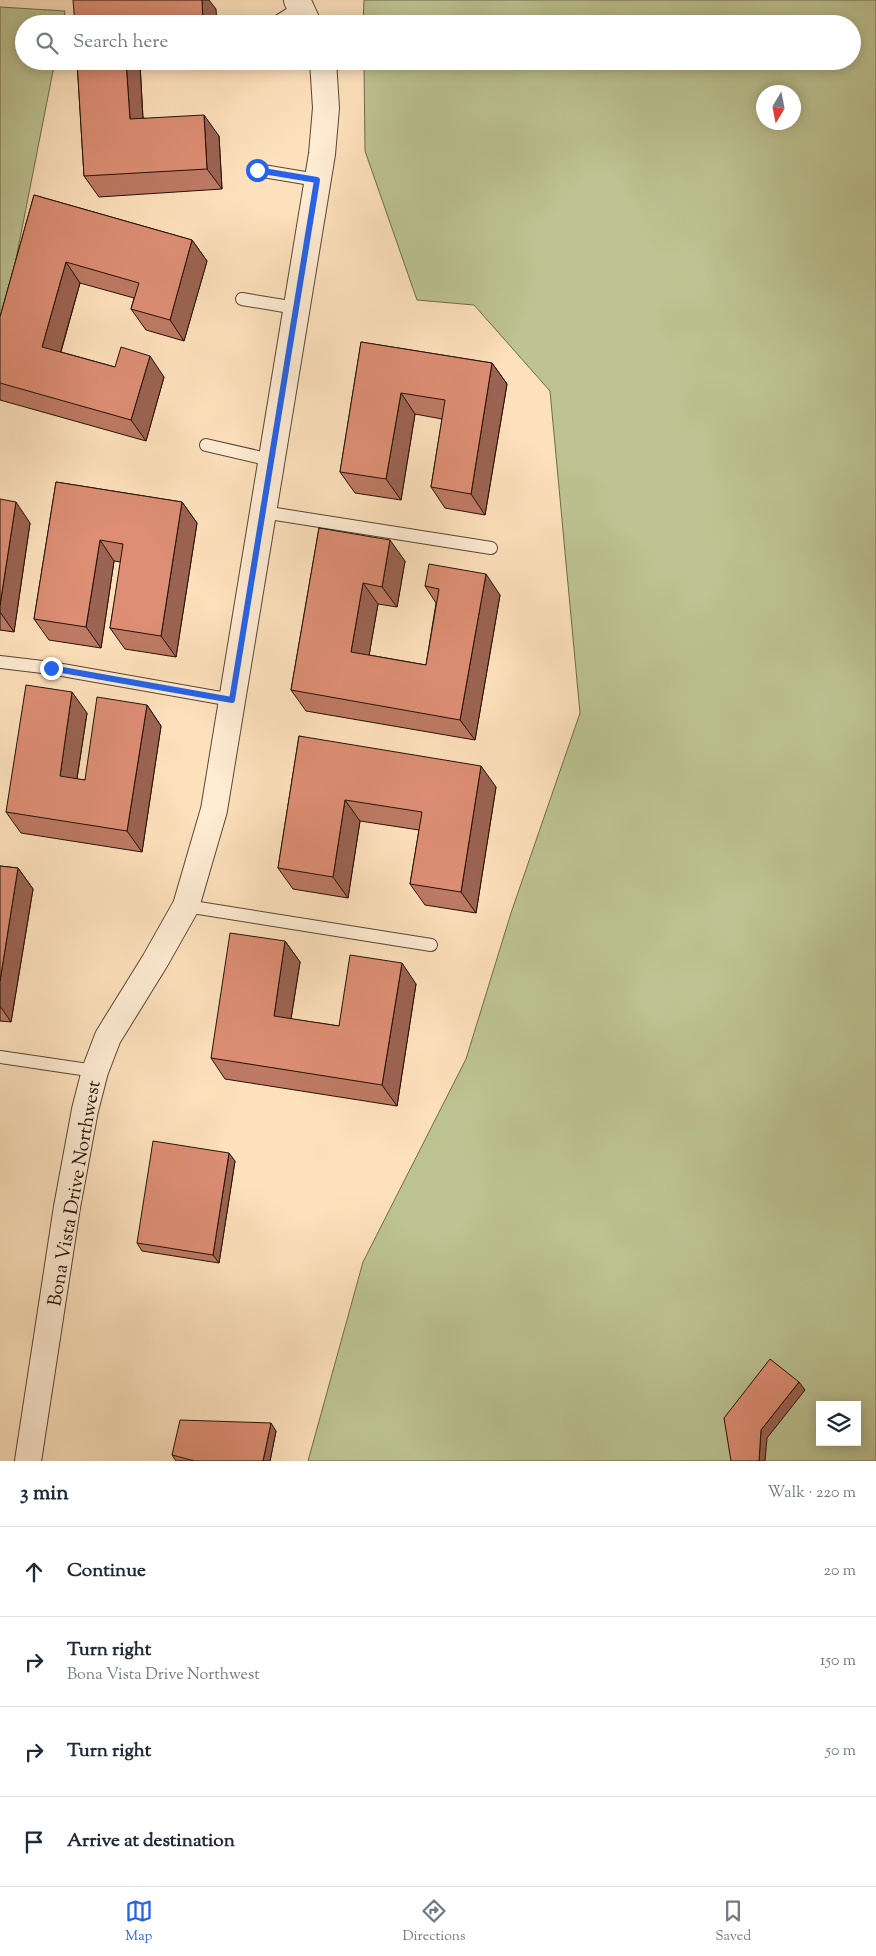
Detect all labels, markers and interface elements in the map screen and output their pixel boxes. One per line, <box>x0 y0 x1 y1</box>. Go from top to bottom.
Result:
search box <box>15 15 861 70</box>
icon: search <box>33 29 61 57</box>
text: Search here <box>73 29 168 56</box>
north arrow <box>756 85 801 130</box>
route start <box>246 159 269 182</box>
route end <box>40 657 63 680</box>
street label: Bona Vista Drive Northwest <box>42 1078 109 1308</box>
map controls <box>816 1401 861 1446</box>
button: layers <box>816 1401 861 1446</box>
text: 3 min <box>20 1479 69 1509</box>
text: Walk · 220 m <box>768 1482 856 1505</box>
icon: ahead <box>20 1558 48 1586</box>
text: Continue <box>67 1558 146 1585</box>
text: 20 m <box>823 1560 856 1583</box>
text: Turn right <box>67 1637 151 1664</box>
icon: right <box>20 1648 48 1676</box>
text: 150 m <box>820 1650 856 1673</box>
text: Bona Vista Drive Northwest <box>67 1664 260 1687</box>
icon: right <box>20 1738 48 1766</box>
text: Turn right <box>67 1738 151 1765</box>
text: 50 m <box>825 1740 856 1763</box>
icon: arrive <box>20 1828 48 1856</box>
text: Arrive at destination <box>67 1828 235 1855</box>
tab: Map <box>125 1897 153 1947</box>
tab: Directions <box>402 1897 466 1947</box>
tab: Saved <box>715 1897 751 1947</box>

